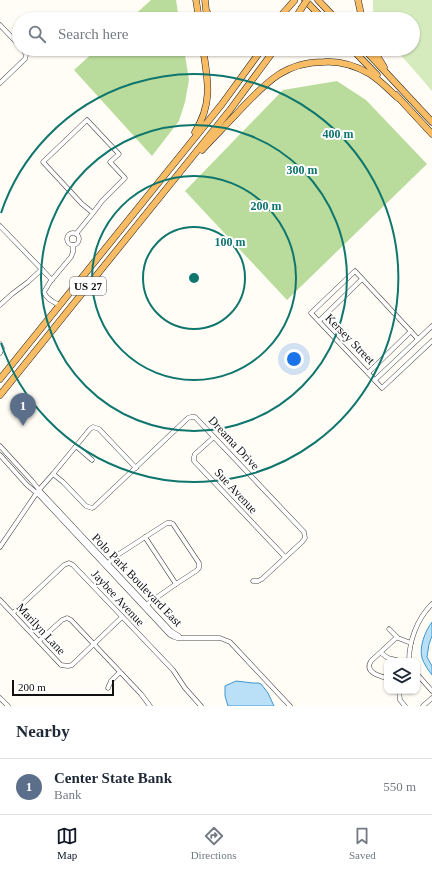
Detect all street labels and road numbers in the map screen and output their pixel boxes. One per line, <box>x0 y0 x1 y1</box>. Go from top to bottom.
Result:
road number: US 27 <box>70 277 106 295</box>
street label: Kersey Street <box>322 311 378 368</box>
street label: Dreama Drive <box>206 413 262 473</box>
street label: Sue Avenue <box>212 465 260 517</box>
street label: Polo Park Boulevard East <box>89 531 185 630</box>
street label: Jaybee Avenue <box>89 567 147 629</box>
street label: Marilyn Lane <box>13 600 69 658</box>

